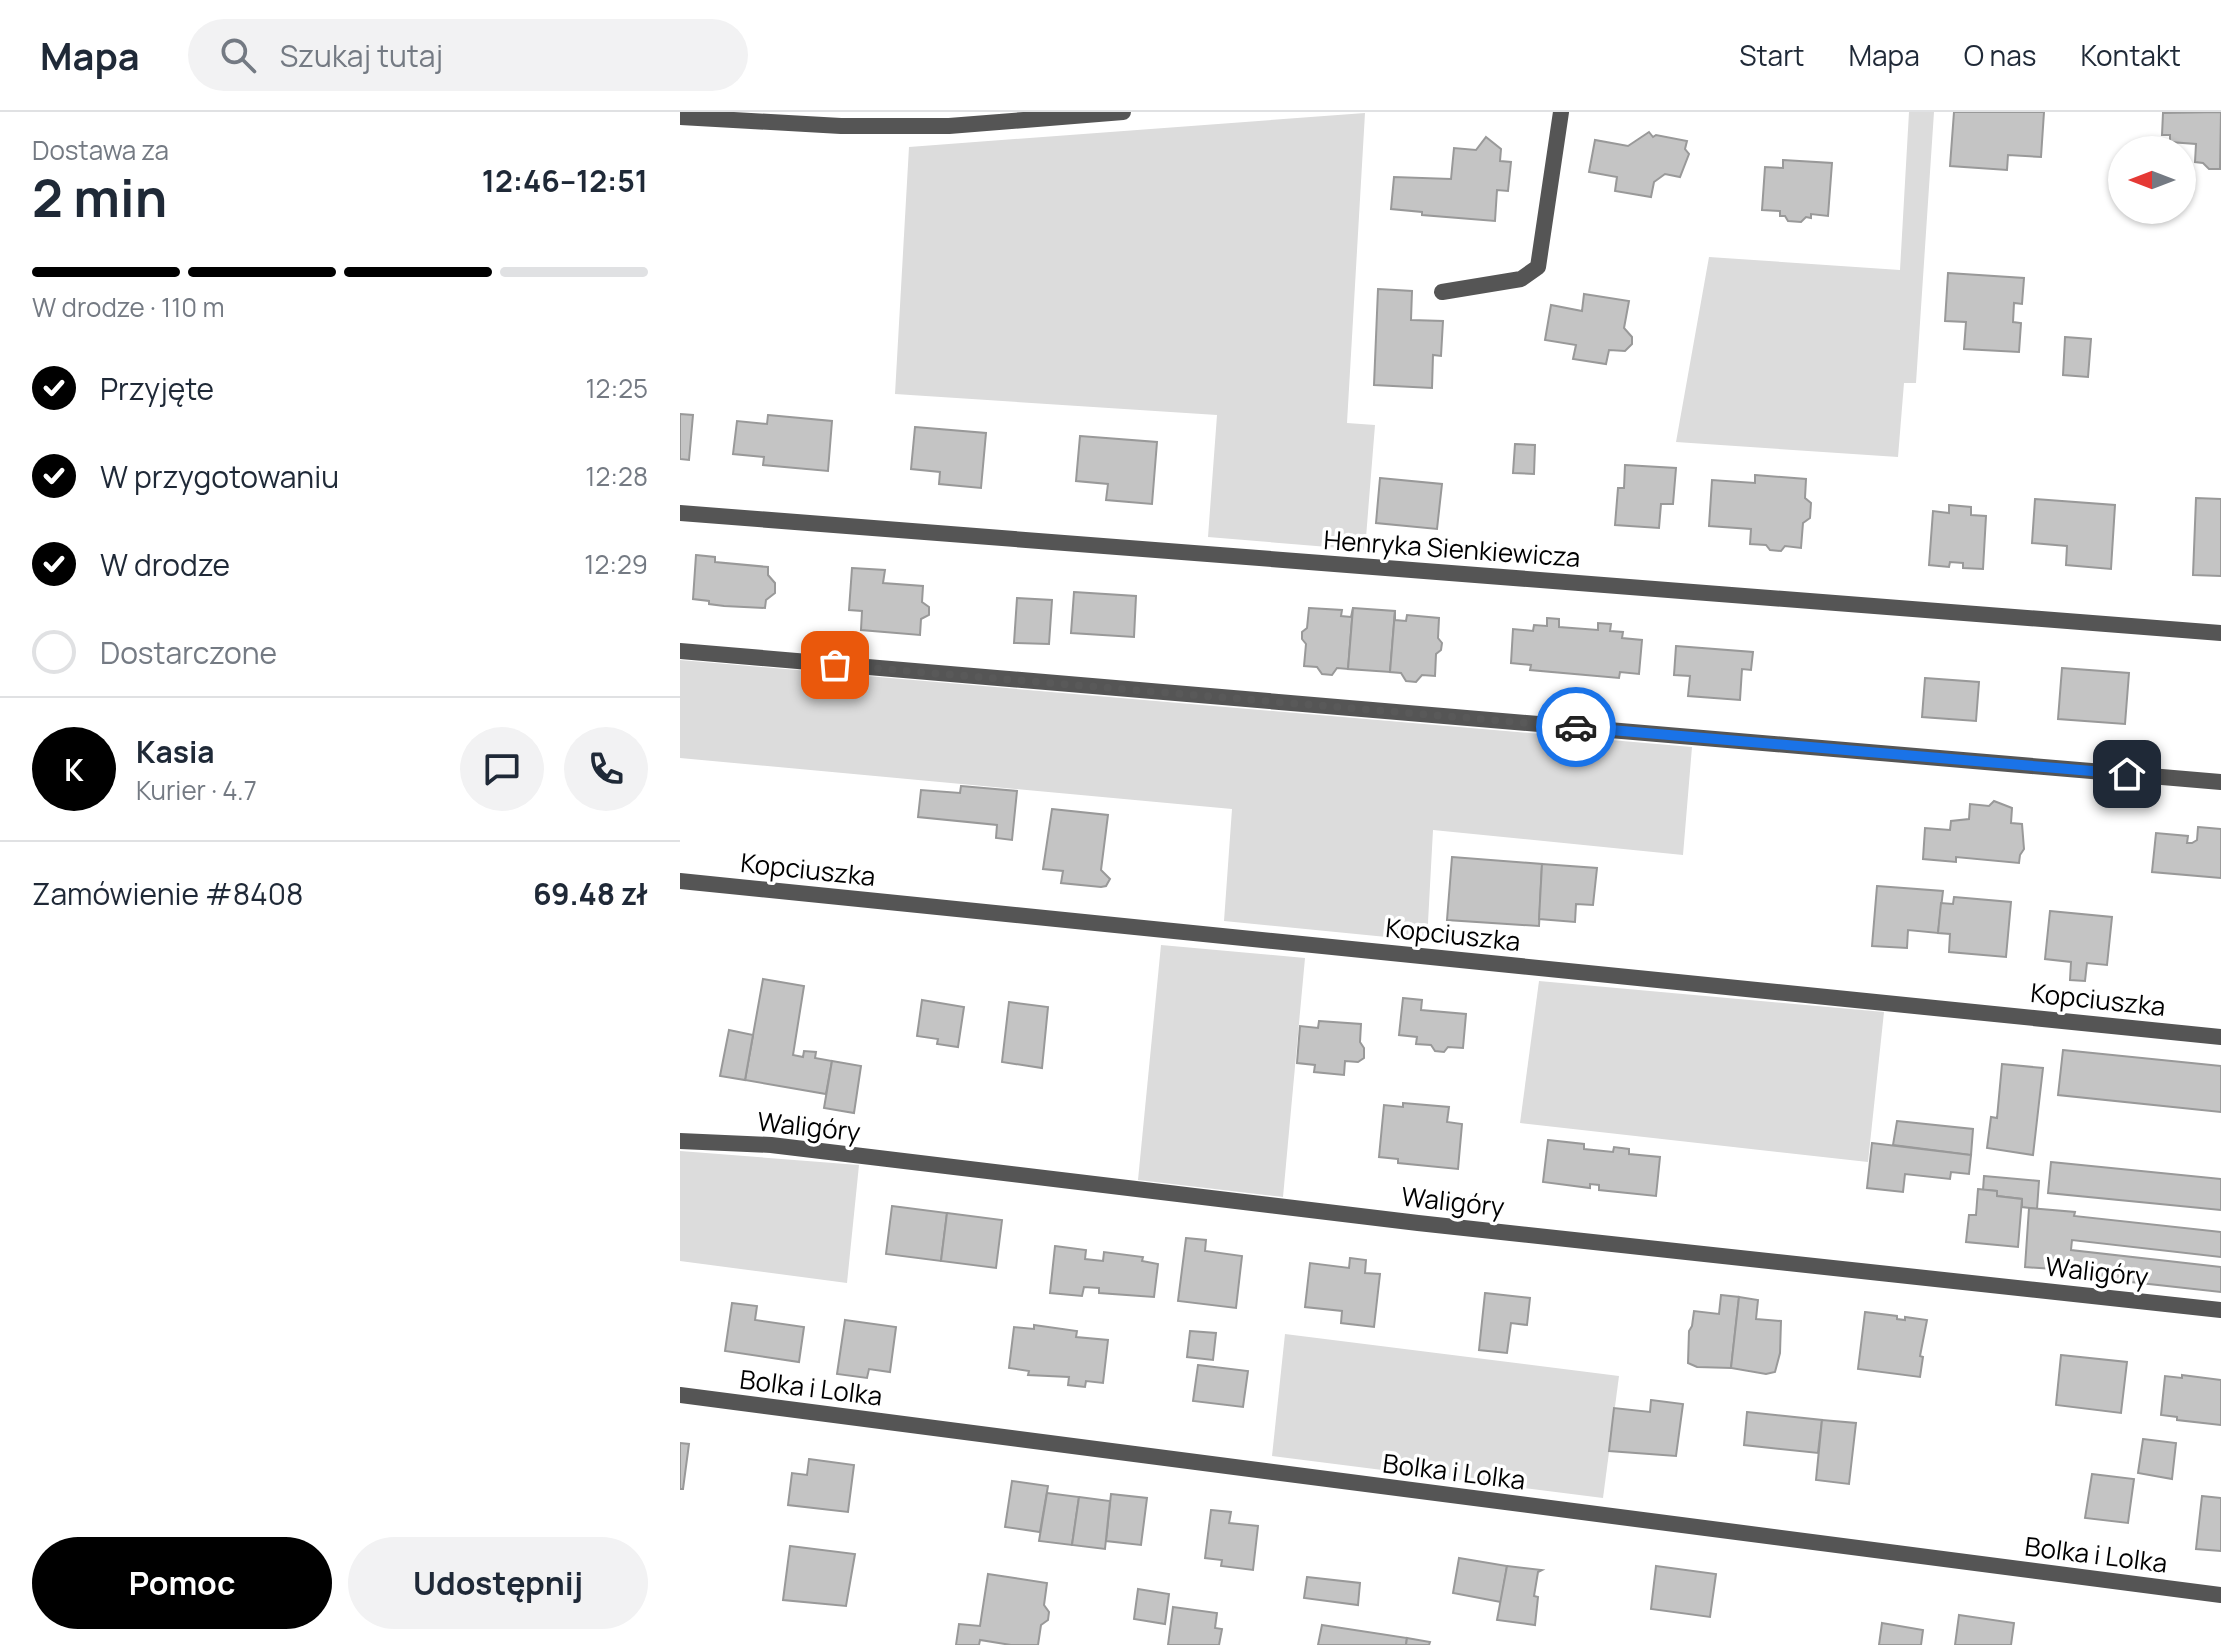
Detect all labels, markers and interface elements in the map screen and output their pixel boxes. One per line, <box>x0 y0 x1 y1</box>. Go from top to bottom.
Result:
search box <box>188 19 748 91</box>
text: Mapa <box>40 29 140 81</box>
icon: search <box>216 33 260 77</box>
text: Szukaj tutaj <box>280 35 443 76</box>
text: Start <box>1739 36 1804 74</box>
text: Mapa <box>1848 36 1920 74</box>
text: O nas <box>1964 36 2036 74</box>
text: Kontakt <box>2080 36 2181 74</box>
text: Dostawa za <box>32 132 169 168</box>
north arrow <box>2108 136 2196 224</box>
map controls <box>2108 136 2196 224</box>
text: 12:46–12:51 <box>482 160 648 201</box>
text: 2 min <box>32 162 167 233</box>
text: W drodze · 110 m <box>32 289 224 325</box>
icon: check <box>32 366 76 410</box>
text: Przyjęte <box>100 368 214 409</box>
text: 12:25 <box>585 370 648 406</box>
icon: check <box>32 454 76 498</box>
text: W przygotowaniu <box>100 456 339 497</box>
text: 12:28 <box>585 458 648 494</box>
street label: Henryka Sienkiewicza <box>1322 521 1582 575</box>
icon: check <box>32 542 76 586</box>
text: W drodze <box>100 544 230 585</box>
text: 12:29 <box>584 546 648 582</box>
pin <box>801 631 869 699</box>
text: Dostarczone <box>100 632 277 673</box>
icon: bag <box>813 643 857 687</box>
courier <box>1536 687 1616 767</box>
icon: car <box>1554 705 1598 749</box>
button: chat <box>460 727 544 811</box>
button: phone <box>564 727 648 811</box>
text: Kasia <box>136 731 215 772</box>
pin <box>2093 740 2161 808</box>
text: K <box>64 749 84 790</box>
icon: home <box>2105 752 2149 796</box>
text: Kurier · 4.7 <box>136 772 257 808</box>
street label: Kopciuszka <box>739 844 877 894</box>
text: Zamówienie #8408 <box>32 873 303 914</box>
text: 69.48 zł <box>533 873 648 914</box>
street label: Kopciuszka <box>1384 909 1522 959</box>
street label: Kopciuszka <box>2029 974 2167 1024</box>
street label: Waligóry <box>756 1103 863 1149</box>
street label: Waligóry <box>1400 1178 1507 1224</box>
street label: Waligóry <box>2044 1248 2151 1294</box>
street label: Bolka i Lolka <box>738 1360 884 1414</box>
street label: Bolka i Lolka <box>1381 1444 1527 1498</box>
street label: Bolka i Lolka <box>2023 1527 2169 1581</box>
button: Pomoc <box>32 1537 332 1629</box>
button: Udostępnij <box>348 1537 648 1629</box>

